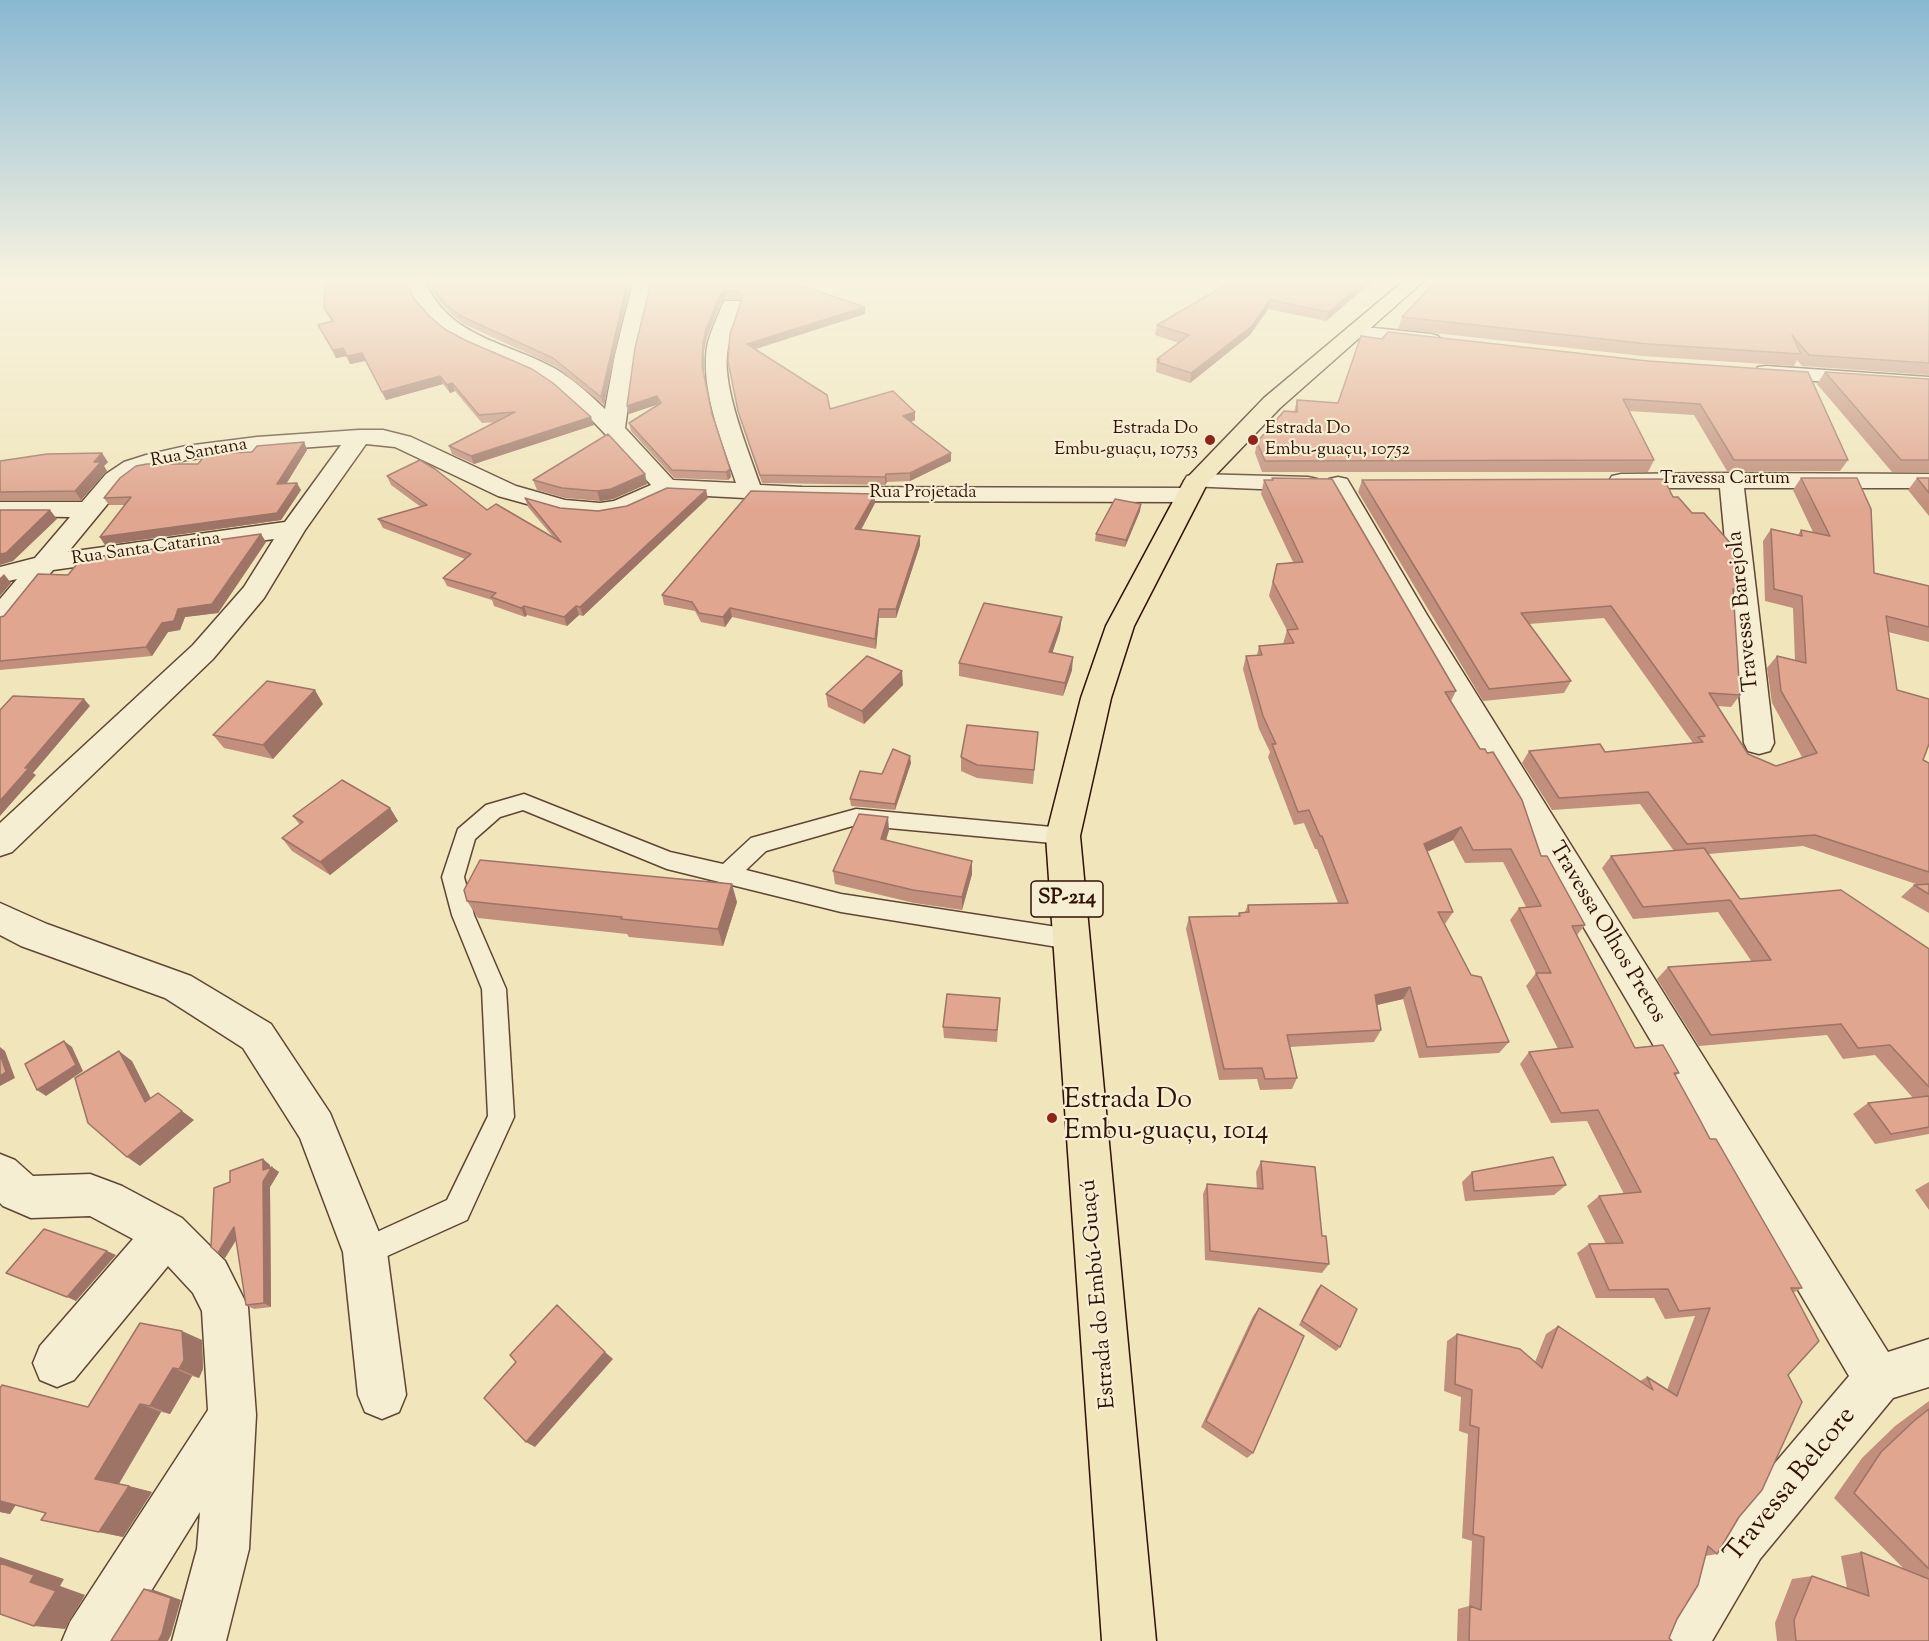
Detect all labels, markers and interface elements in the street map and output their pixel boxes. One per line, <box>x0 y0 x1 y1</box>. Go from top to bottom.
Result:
place label: Estrada Do Embu-guaçu, 10753 <box>1054 419 1198 462</box>
place label: Estrada Do Embu-guaçu, 10752 <box>1265 419 1410 462</box>
marker: Estrada Do Embu-guaçu, 10753 <box>1203 433 1217 447</box>
marker: Estrada Do Embu-guaçu, 10752 <box>1246 433 1260 447</box>
street label: Rua Santana <box>149 435 249 473</box>
street label: Travessa Cartum <box>1660 469 1790 491</box>
street label: Rua Projetada <box>869 483 977 505</box>
street label: Rua Santa Catarina <box>70 529 222 571</box>
street label: Travessa Barejola <box>1723 529 1767 693</box>
street label: Travessa Olhos Pretos <box>1542 838 1670 1028</box>
road number: SP-214 <box>1031 881 1103 917</box>
place label: Estrada Do Embu-guaçu, 1014 <box>1064 1086 1269 1149</box>
marker: Estrada Do Embu-guaçu, 1014 <box>1045 1111 1059 1125</box>
street label: Estrada do Embú-Guaçú <box>1077 1178 1123 1410</box>
street label: Travessa Belcore <box>1719 1402 1865 1570</box>

